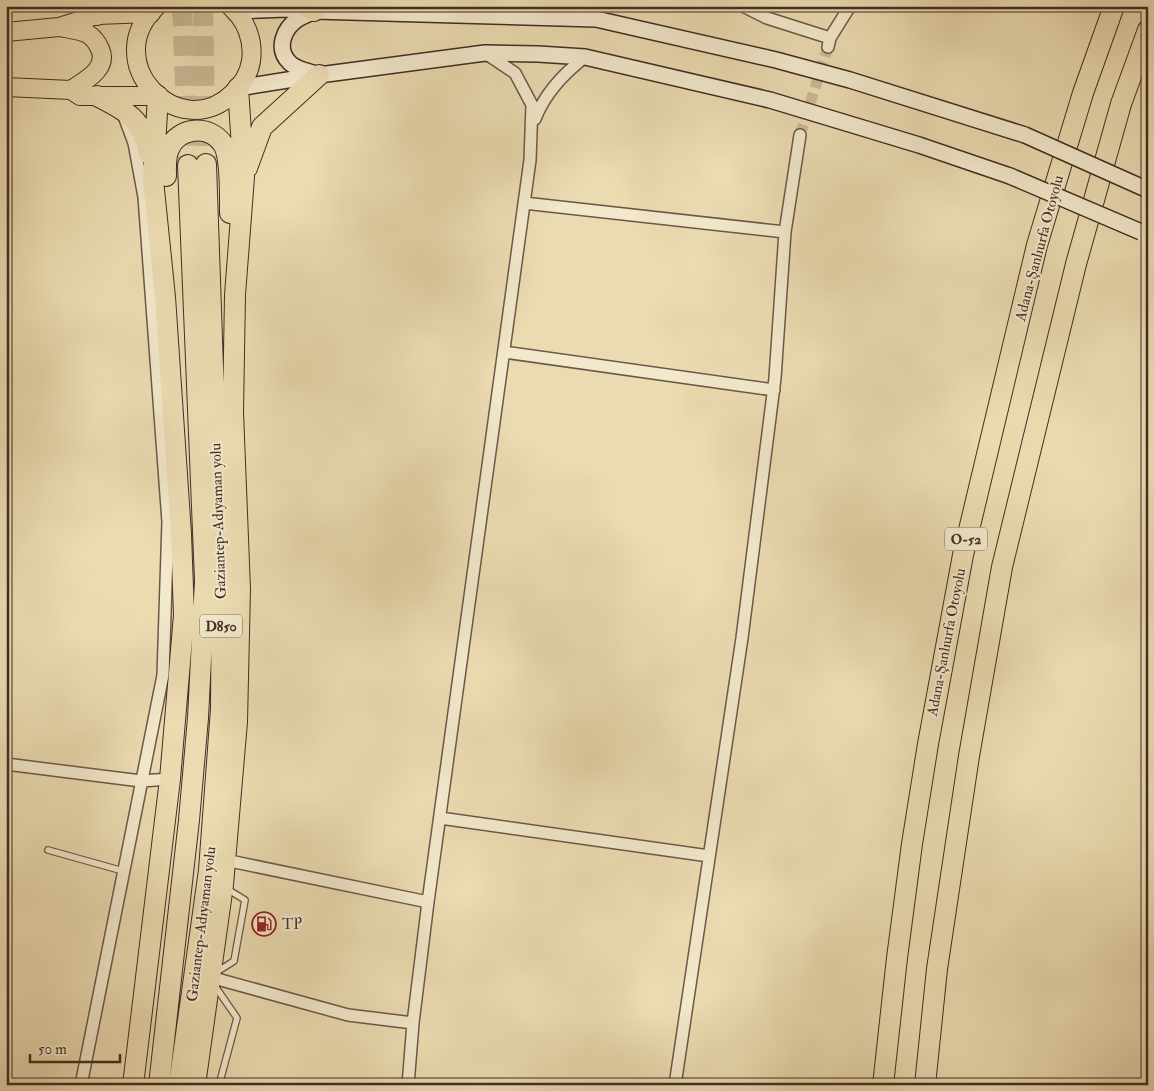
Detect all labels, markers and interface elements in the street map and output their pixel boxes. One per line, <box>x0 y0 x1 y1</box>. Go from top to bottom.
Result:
street label: Adana-Şanlıurfa Otoyolu <box>1011 173 1068 324</box>
street label: Gaziantep-Adıyaman yolu <box>206 442 232 599</box>
road number: O-52 <box>945 528 987 550</box>
street label: Adana-Şanlıurfa Otoyolu <box>923 566 970 719</box>
road number: D850 <box>200 614 242 638</box>
street label: Gaziantep-Adıyaman yolu <box>183 845 221 1003</box>
fuel station icon: TP <box>251 911 277 937</box>
place label: TP <box>282 915 302 934</box>
scale bar <box>30 1031 120 1063</box>
text: 50 m <box>38 1040 67 1059</box>

